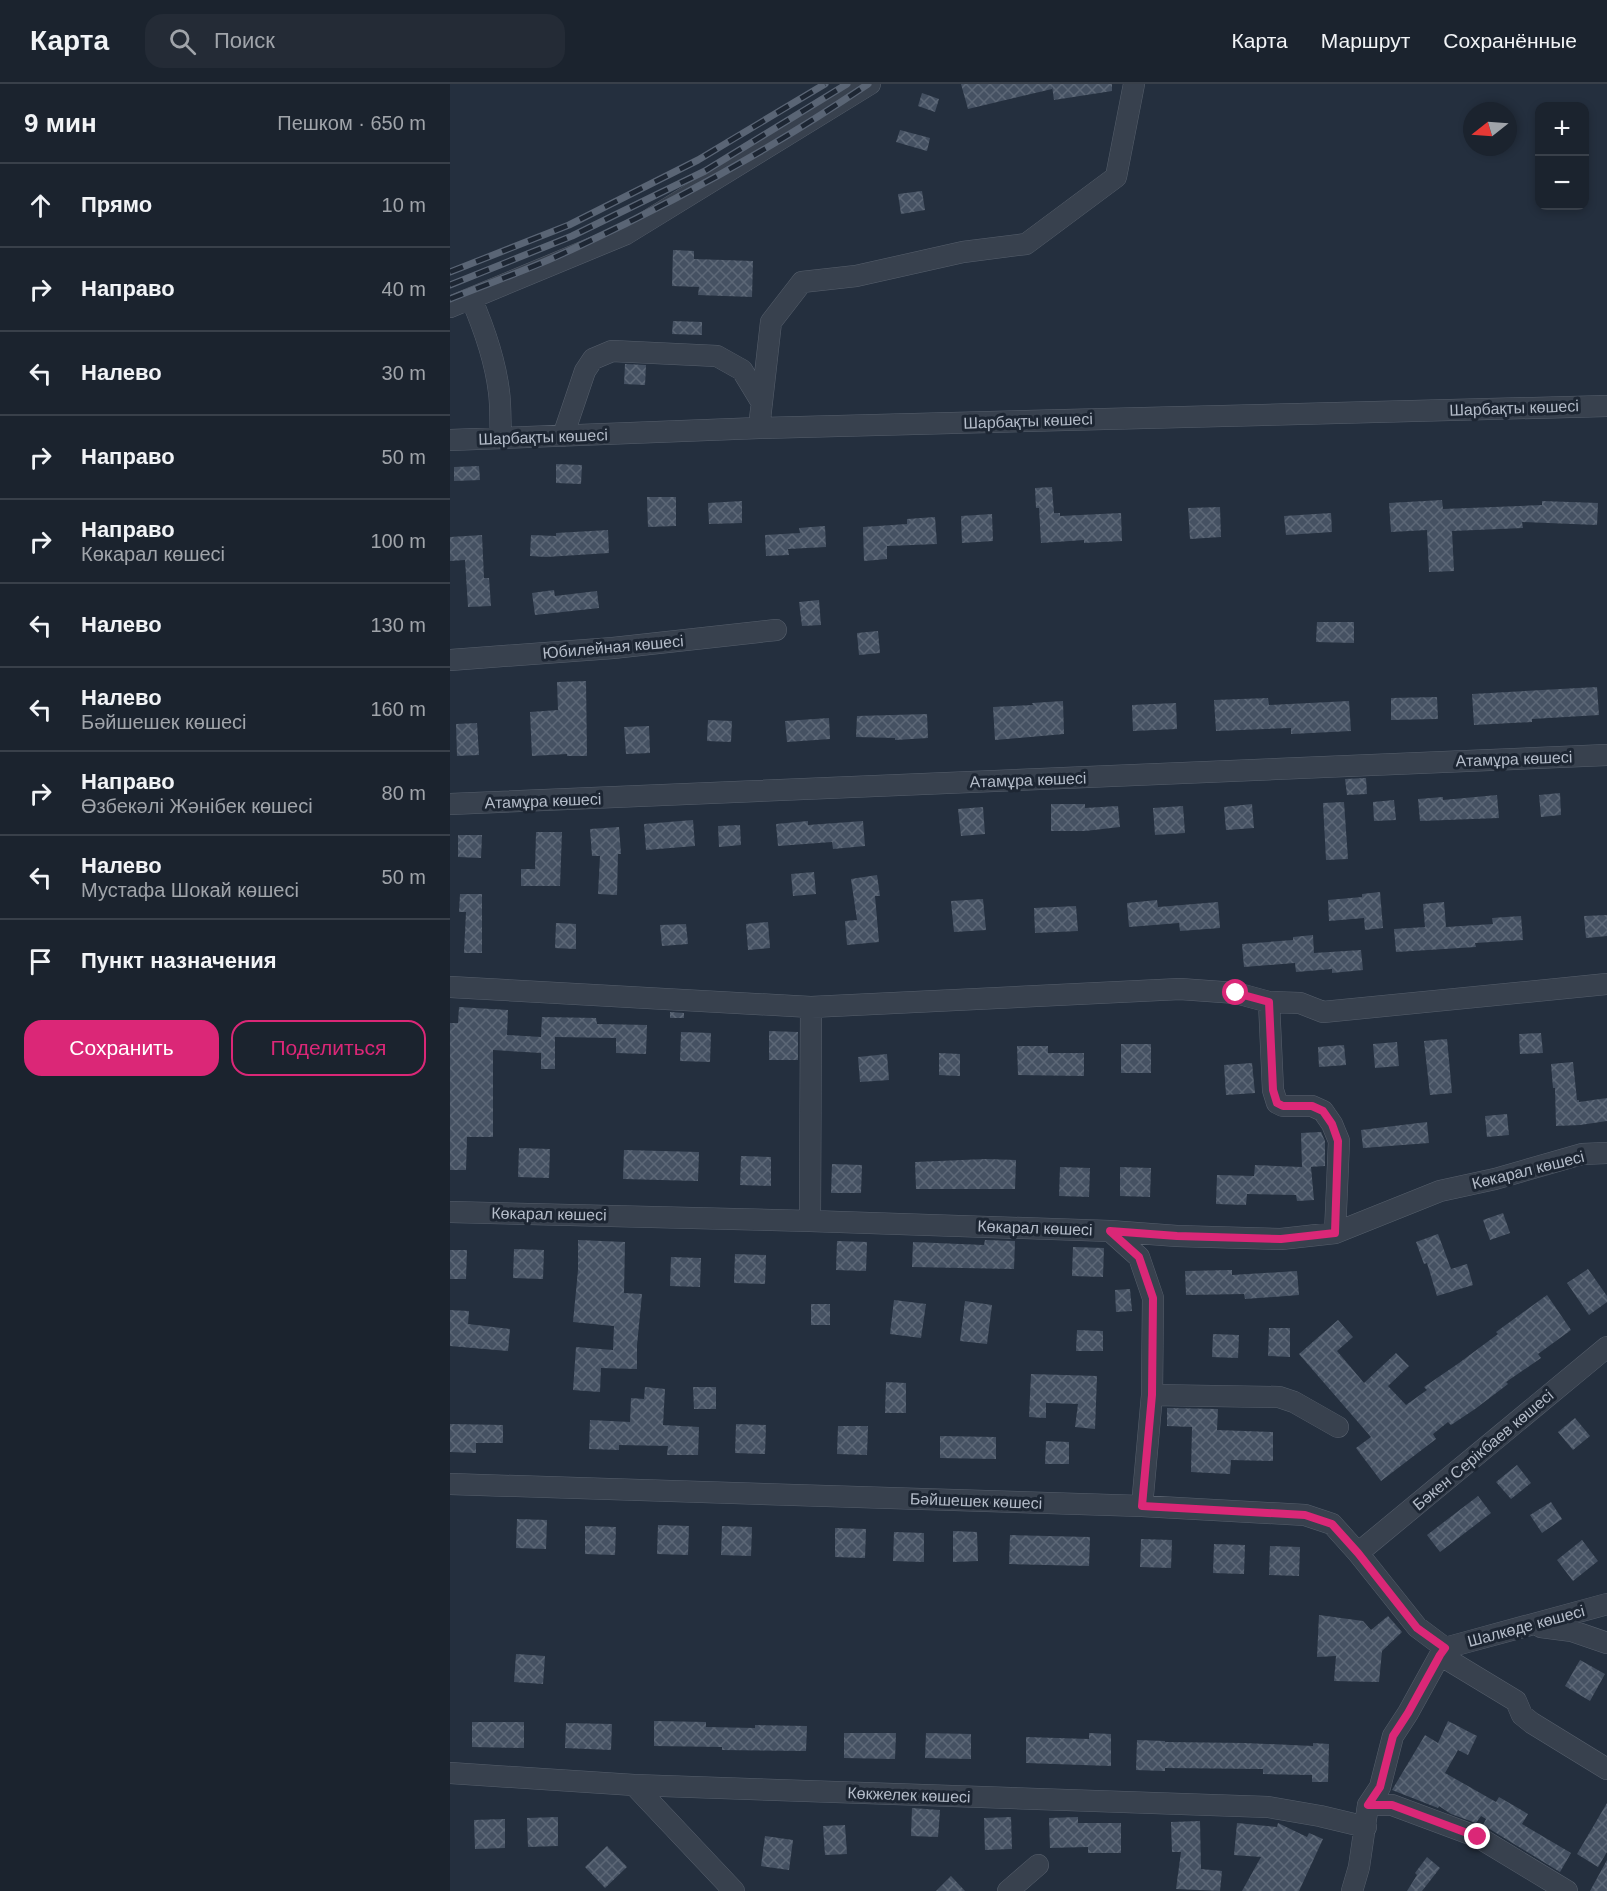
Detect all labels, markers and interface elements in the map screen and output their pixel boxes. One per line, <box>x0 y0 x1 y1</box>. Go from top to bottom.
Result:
search box <box>145 14 565 68</box>
text: Карта <box>30 25 109 56</box>
icon: search <box>166 25 199 58</box>
text: Поиск <box>214 28 275 53</box>
text: Карта <box>1232 29 1288 52</box>
text: Маршрут <box>1321 29 1410 52</box>
text: Сохранённые <box>1443 29 1577 52</box>
north arrow <box>1463 102 1517 156</box>
map controls <box>1535 102 1589 210</box>
button: + <box>1535 102 1589 156</box>
text: 9 мин <box>24 108 97 138</box>
text: Пешком · 650 m <box>277 112 426 134</box>
button: − <box>1535 156 1589 210</box>
icon: ahead <box>24 189 57 222</box>
text: Прямо <box>81 192 152 217</box>
text: 10 m <box>382 194 426 216</box>
icon: right <box>24 273 57 306</box>
text: Направо <box>81 276 175 301</box>
text: 40 m <box>382 278 426 300</box>
icon: left <box>24 357 57 390</box>
text: Налево <box>81 360 162 385</box>
text: 30 m <box>382 362 426 384</box>
street label: Шарбақты көшесі <box>1449 397 1579 419</box>
street label: Шарбақты көшесі <box>963 410 1093 432</box>
street label: Шарбақты көшесі <box>478 426 608 448</box>
icon: right <box>24 441 57 474</box>
text: Направо <box>81 444 175 469</box>
text: 50 m <box>382 446 426 468</box>
text: Направо <box>81 517 175 542</box>
icon: right <box>24 525 57 558</box>
text: 100 m <box>370 530 426 552</box>
text: Көкарал көшесі <box>81 543 225 565</box>
icon: left <box>24 609 57 642</box>
text: Налево <box>81 612 162 637</box>
text: 130 m <box>370 614 426 636</box>
street label: Юбилейная көшесі <box>542 632 684 662</box>
text: Налево <box>81 685 162 710</box>
icon: left <box>24 693 57 726</box>
text: 160 m <box>370 698 426 720</box>
text: Бәйшешек көшесі <box>81 711 247 733</box>
street label: Атамұра көшесі <box>1455 748 1573 770</box>
text: Направо <box>81 769 175 794</box>
street label: Атамұра көшесі <box>969 769 1087 791</box>
icon: right <box>24 777 57 810</box>
text: 80 m <box>382 782 426 804</box>
street label: Атамұра көшесі <box>484 790 602 812</box>
text: Өзбекәлі Жәнібек көшесі <box>81 795 313 817</box>
text: Налево <box>81 853 162 878</box>
icon: left <box>24 861 57 894</box>
text: 50 m <box>382 866 426 888</box>
text: Мустафа Шокай көшесі <box>81 879 299 901</box>
icon: arrive <box>24 945 57 978</box>
text: Пункт назначения <box>81 948 277 973</box>
route start <box>1222 979 1248 1005</box>
button: Сохранить <box>24 1020 219 1076</box>
button: Поделиться <box>231 1020 426 1076</box>
street label: Көкарал көшесі <box>1470 1148 1586 1192</box>
street label: Көкарал көшесі <box>491 1204 607 1224</box>
street label: Көкарал көшесі <box>977 1217 1093 1239</box>
street label: Бәкен Серікбаев көшесі <box>1409 1386 1557 1514</box>
street label: Бәйшешек көшесі <box>910 1490 1042 1512</box>
street label: Шалкөде көшесі <box>1466 1602 1586 1650</box>
street label: Көкжелек көшесі <box>847 1784 971 1806</box>
route end <box>1464 1823 1490 1849</box>

